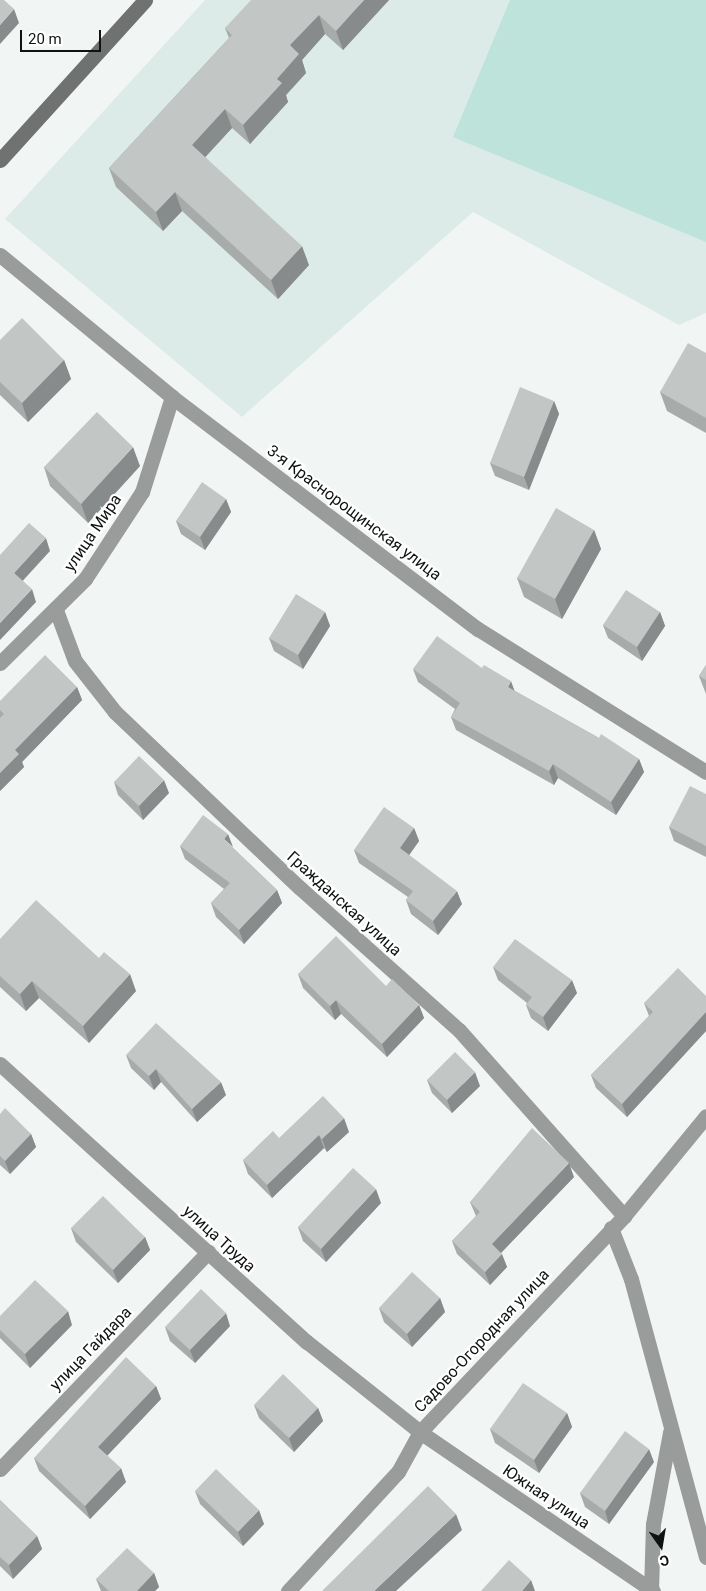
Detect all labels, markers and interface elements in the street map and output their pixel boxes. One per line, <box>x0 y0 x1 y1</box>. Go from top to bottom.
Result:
scale bar <box>22 20 104 52</box>
text: 20 m <box>28 30 62 48</box>
street label: 3-я Краснорощинская улица <box>263 441 445 585</box>
street label: улица Мира <box>60 491 126 575</box>
street label: Гражданская улица <box>283 848 405 960</box>
street label: улица Труда <box>179 1201 259 1277</box>
street label: Садово-Огородная улица <box>410 1265 554 1417</box>
street label: улица Гайдара <box>46 1303 136 1395</box>
street label: Южная улица <box>499 1461 593 1533</box>
north arrow <box>636 1521 686 1571</box>
text: С <box>658 1552 671 1569</box>

